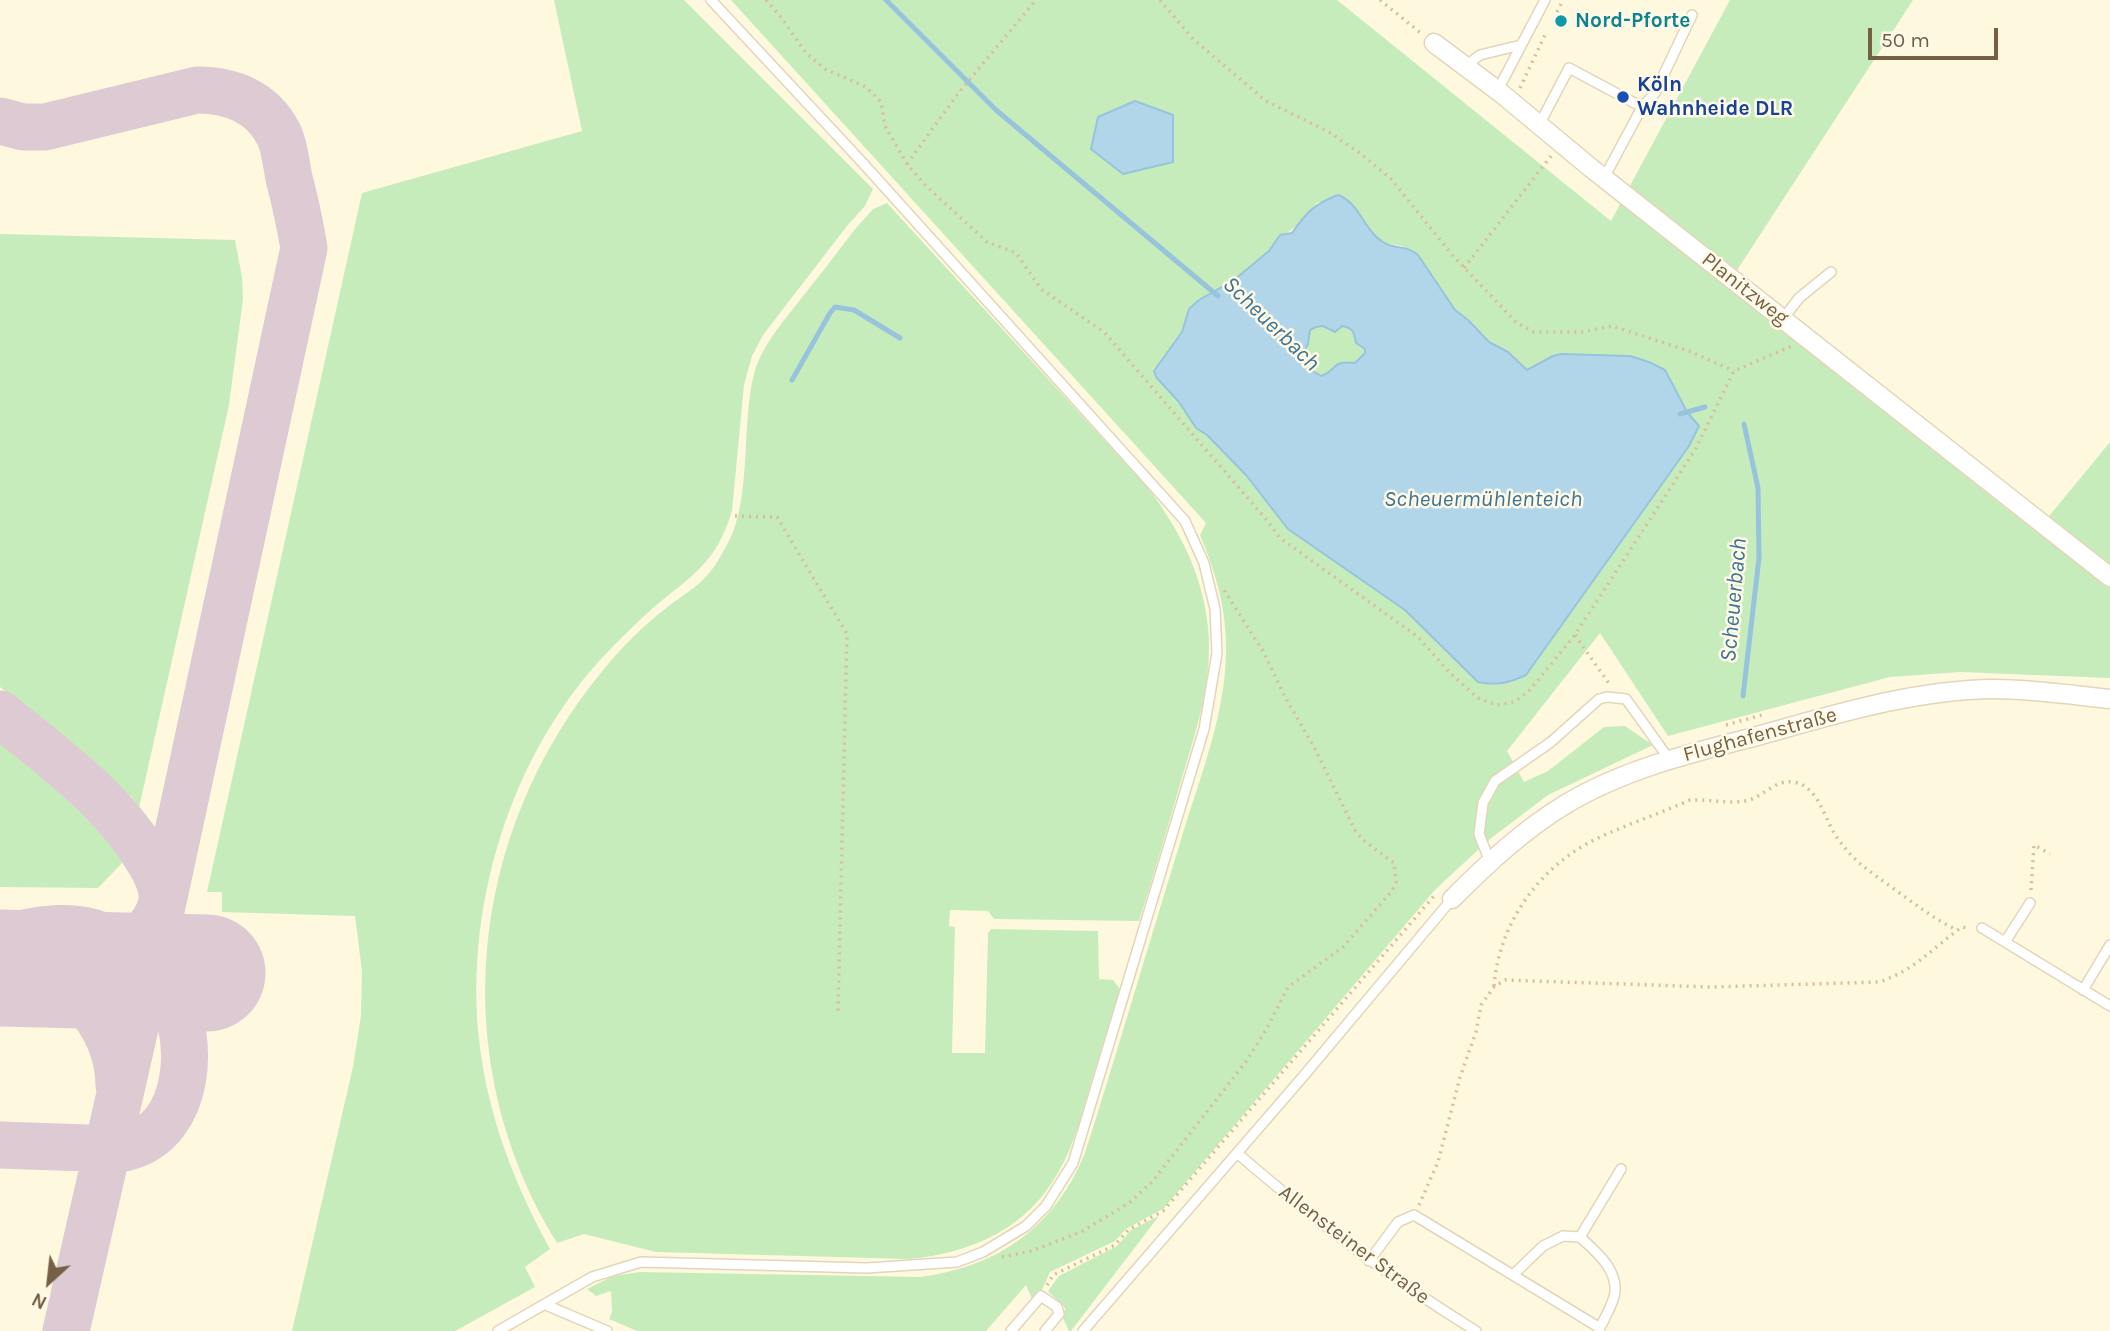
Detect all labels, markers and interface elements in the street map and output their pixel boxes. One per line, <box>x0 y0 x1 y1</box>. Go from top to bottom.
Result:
place label: Nord-Pforte <box>1575 8 1690 34</box>
marker: Nord-Pforte <box>1553 13 1569 29</box>
scale bar <box>1872 14 2002 58</box>
text: 50 m <box>1881 28 1930 52</box>
place label: Köln Wahnheide DLR <box>1637 72 1793 122</box>
marker: Köln Wahnheide DLR <box>1615 89 1631 105</box>
street label: Planitzweg <box>1696 247 1794 331</box>
water label: Scheuerbach <box>1217 271 1325 377</box>
water label: Scheuermühlenteich <box>1384 485 1582 513</box>
water label: Scheuerbach <box>1715 537 1753 663</box>
street label: Flughafenstraße <box>1680 702 1840 768</box>
street label: Allensteiner Straße <box>1273 1180 1435 1310</box>
north arrow <box>14 1247 84 1317</box>
text: N <box>28 1288 51 1314</box>

